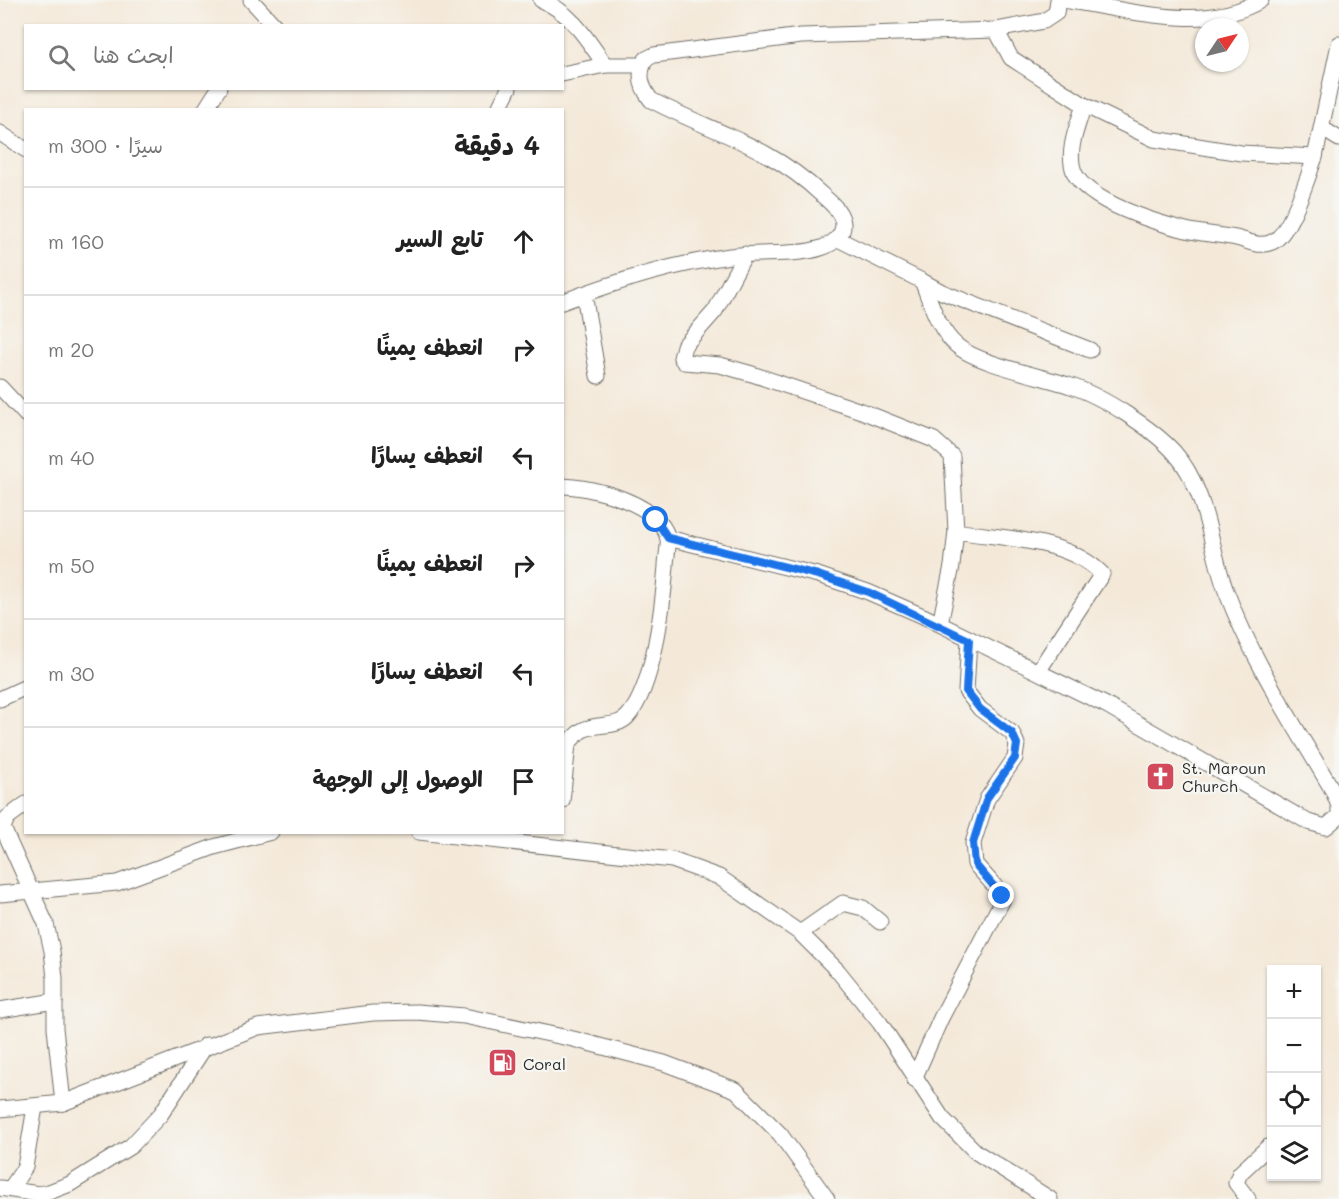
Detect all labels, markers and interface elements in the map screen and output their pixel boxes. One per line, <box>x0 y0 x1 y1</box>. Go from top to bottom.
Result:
north arrow <box>1195 18 1249 72</box>
search box <box>24 24 564 90</box>
text: ابحث هنا <box>93 40 174 69</box>
icon: search <box>45 41 78 74</box>
text: 4 دقيقة <box>454 128 540 162</box>
text: سيرًا · 300 m <box>48 132 163 158</box>
text: تابع السير <box>397 224 483 253</box>
icon: ahead <box>507 225 540 258</box>
text: 160 m <box>48 228 104 254</box>
text: انعطف يمينًا <box>377 332 483 361</box>
icon: right <box>507 333 540 366</box>
text: 20 m <box>48 336 94 362</box>
text: انعطف يسارًا <box>371 440 483 469</box>
icon: left <box>507 441 540 474</box>
text: 40 m <box>48 444 94 470</box>
route start <box>642 506 668 532</box>
text: انعطف يمينًا <box>377 548 483 577</box>
icon: right <box>507 549 540 582</box>
text: 50 m <box>48 552 94 578</box>
text: انعطف يسارًا <box>371 656 483 685</box>
icon: left <box>507 657 540 690</box>
text: 30 m <box>48 660 94 686</box>
place label: St. Maroun Church <box>1182 757 1266 796</box>
church icon: St. Maroun Church <box>1145 760 1177 792</box>
text: الوصول إلى الوجهة <box>312 764 483 793</box>
icon: arrive <box>507 765 540 798</box>
route end <box>988 882 1014 908</box>
map controls <box>1267 965 1321 1181</box>
button: + <box>1267 965 1321 1019</box>
button: − <box>1267 1019 1321 1073</box>
fuel station icon: Coral <box>486 1047 518 1079</box>
place label: Coral <box>523 1053 566 1074</box>
button: locate <box>1267 1073 1321 1127</box>
button: layers <box>1267 1127 1321 1181</box>

